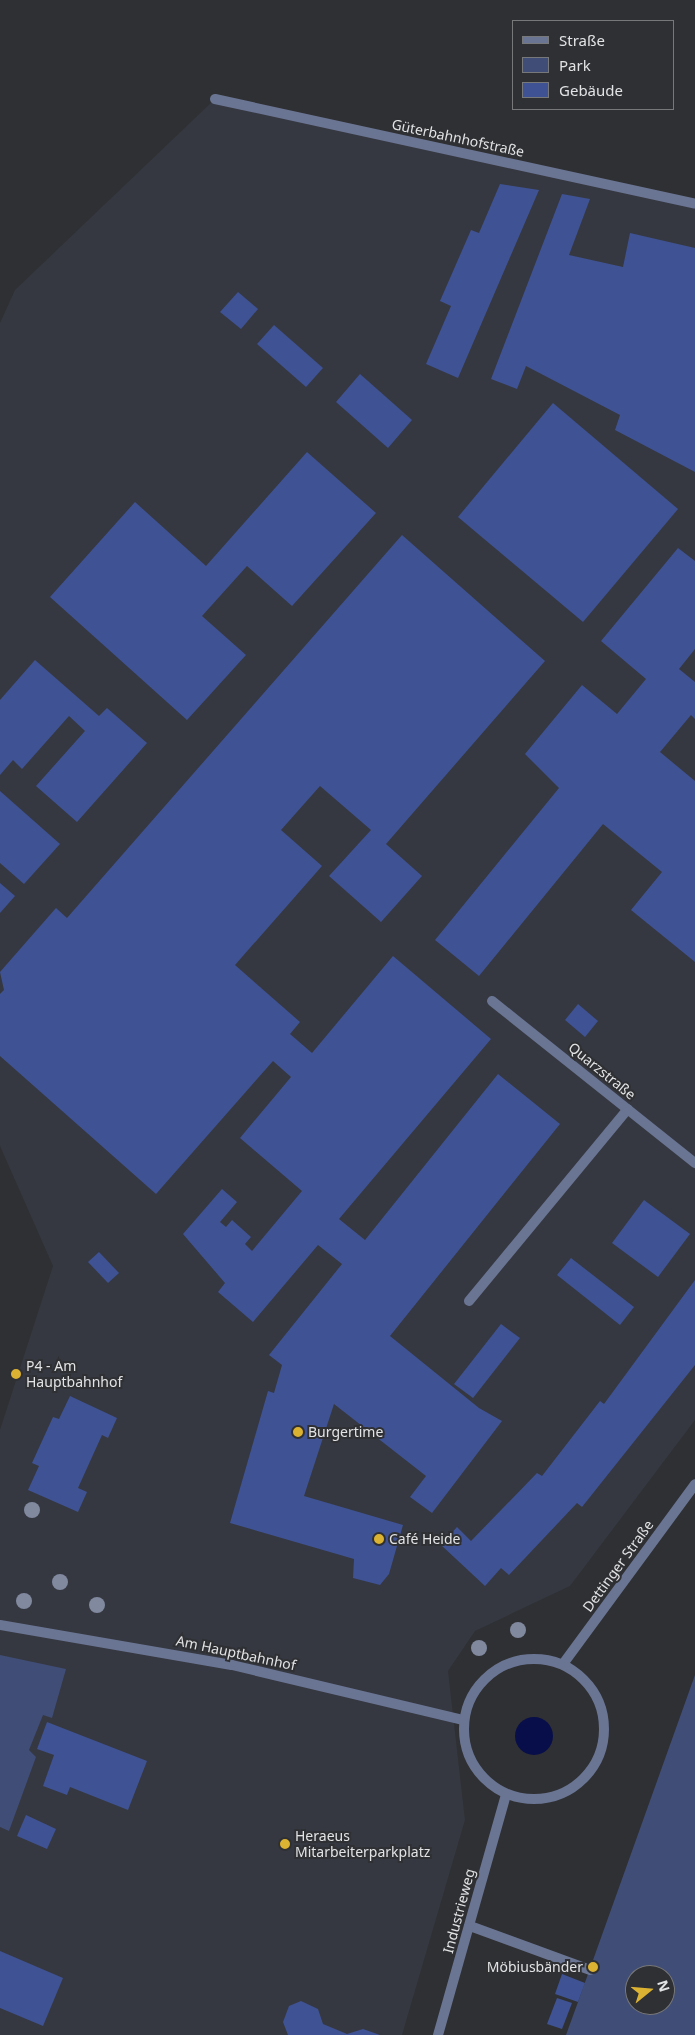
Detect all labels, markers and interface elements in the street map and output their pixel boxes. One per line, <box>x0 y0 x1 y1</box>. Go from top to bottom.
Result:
legend <box>512 20 675 110</box>
text: Straße <box>559 30 605 50</box>
text: Park <box>559 55 591 75</box>
text: Gebäude <box>559 80 623 100</box>
street label: Güterbahnhofstraße <box>390 116 526 160</box>
street label: Quarzstraße <box>565 1039 639 1103</box>
place label: P4 - Am Hauptbahnhof <box>26 1358 122 1390</box>
marker: P4 - Am Hauptbahnhof <box>10 1368 22 1380</box>
place label: Burgertime <box>308 1424 383 1440</box>
marker: Burgertime <box>292 1426 304 1438</box>
street label: Dettinger Straße <box>579 1517 657 1615</box>
place label: Café Heide <box>389 1531 460 1547</box>
marker: Café Heide <box>373 1533 385 1545</box>
street label: Am Hauptbahnhof <box>175 1632 297 1674</box>
place label: Heraeus Mitarbeiterparkplatz <box>295 1828 430 1860</box>
marker: Heraeus Mitarbeiterparkplatz <box>279 1838 291 1850</box>
street label: Industrieweg <box>440 1867 478 1955</box>
place label: Möbiusbänder <box>487 1959 583 1975</box>
marker: Möbiusbänder <box>587 1961 599 1973</box>
north arrow <box>625 1965 675 2015</box>
text: N <box>653 1978 675 1994</box>

